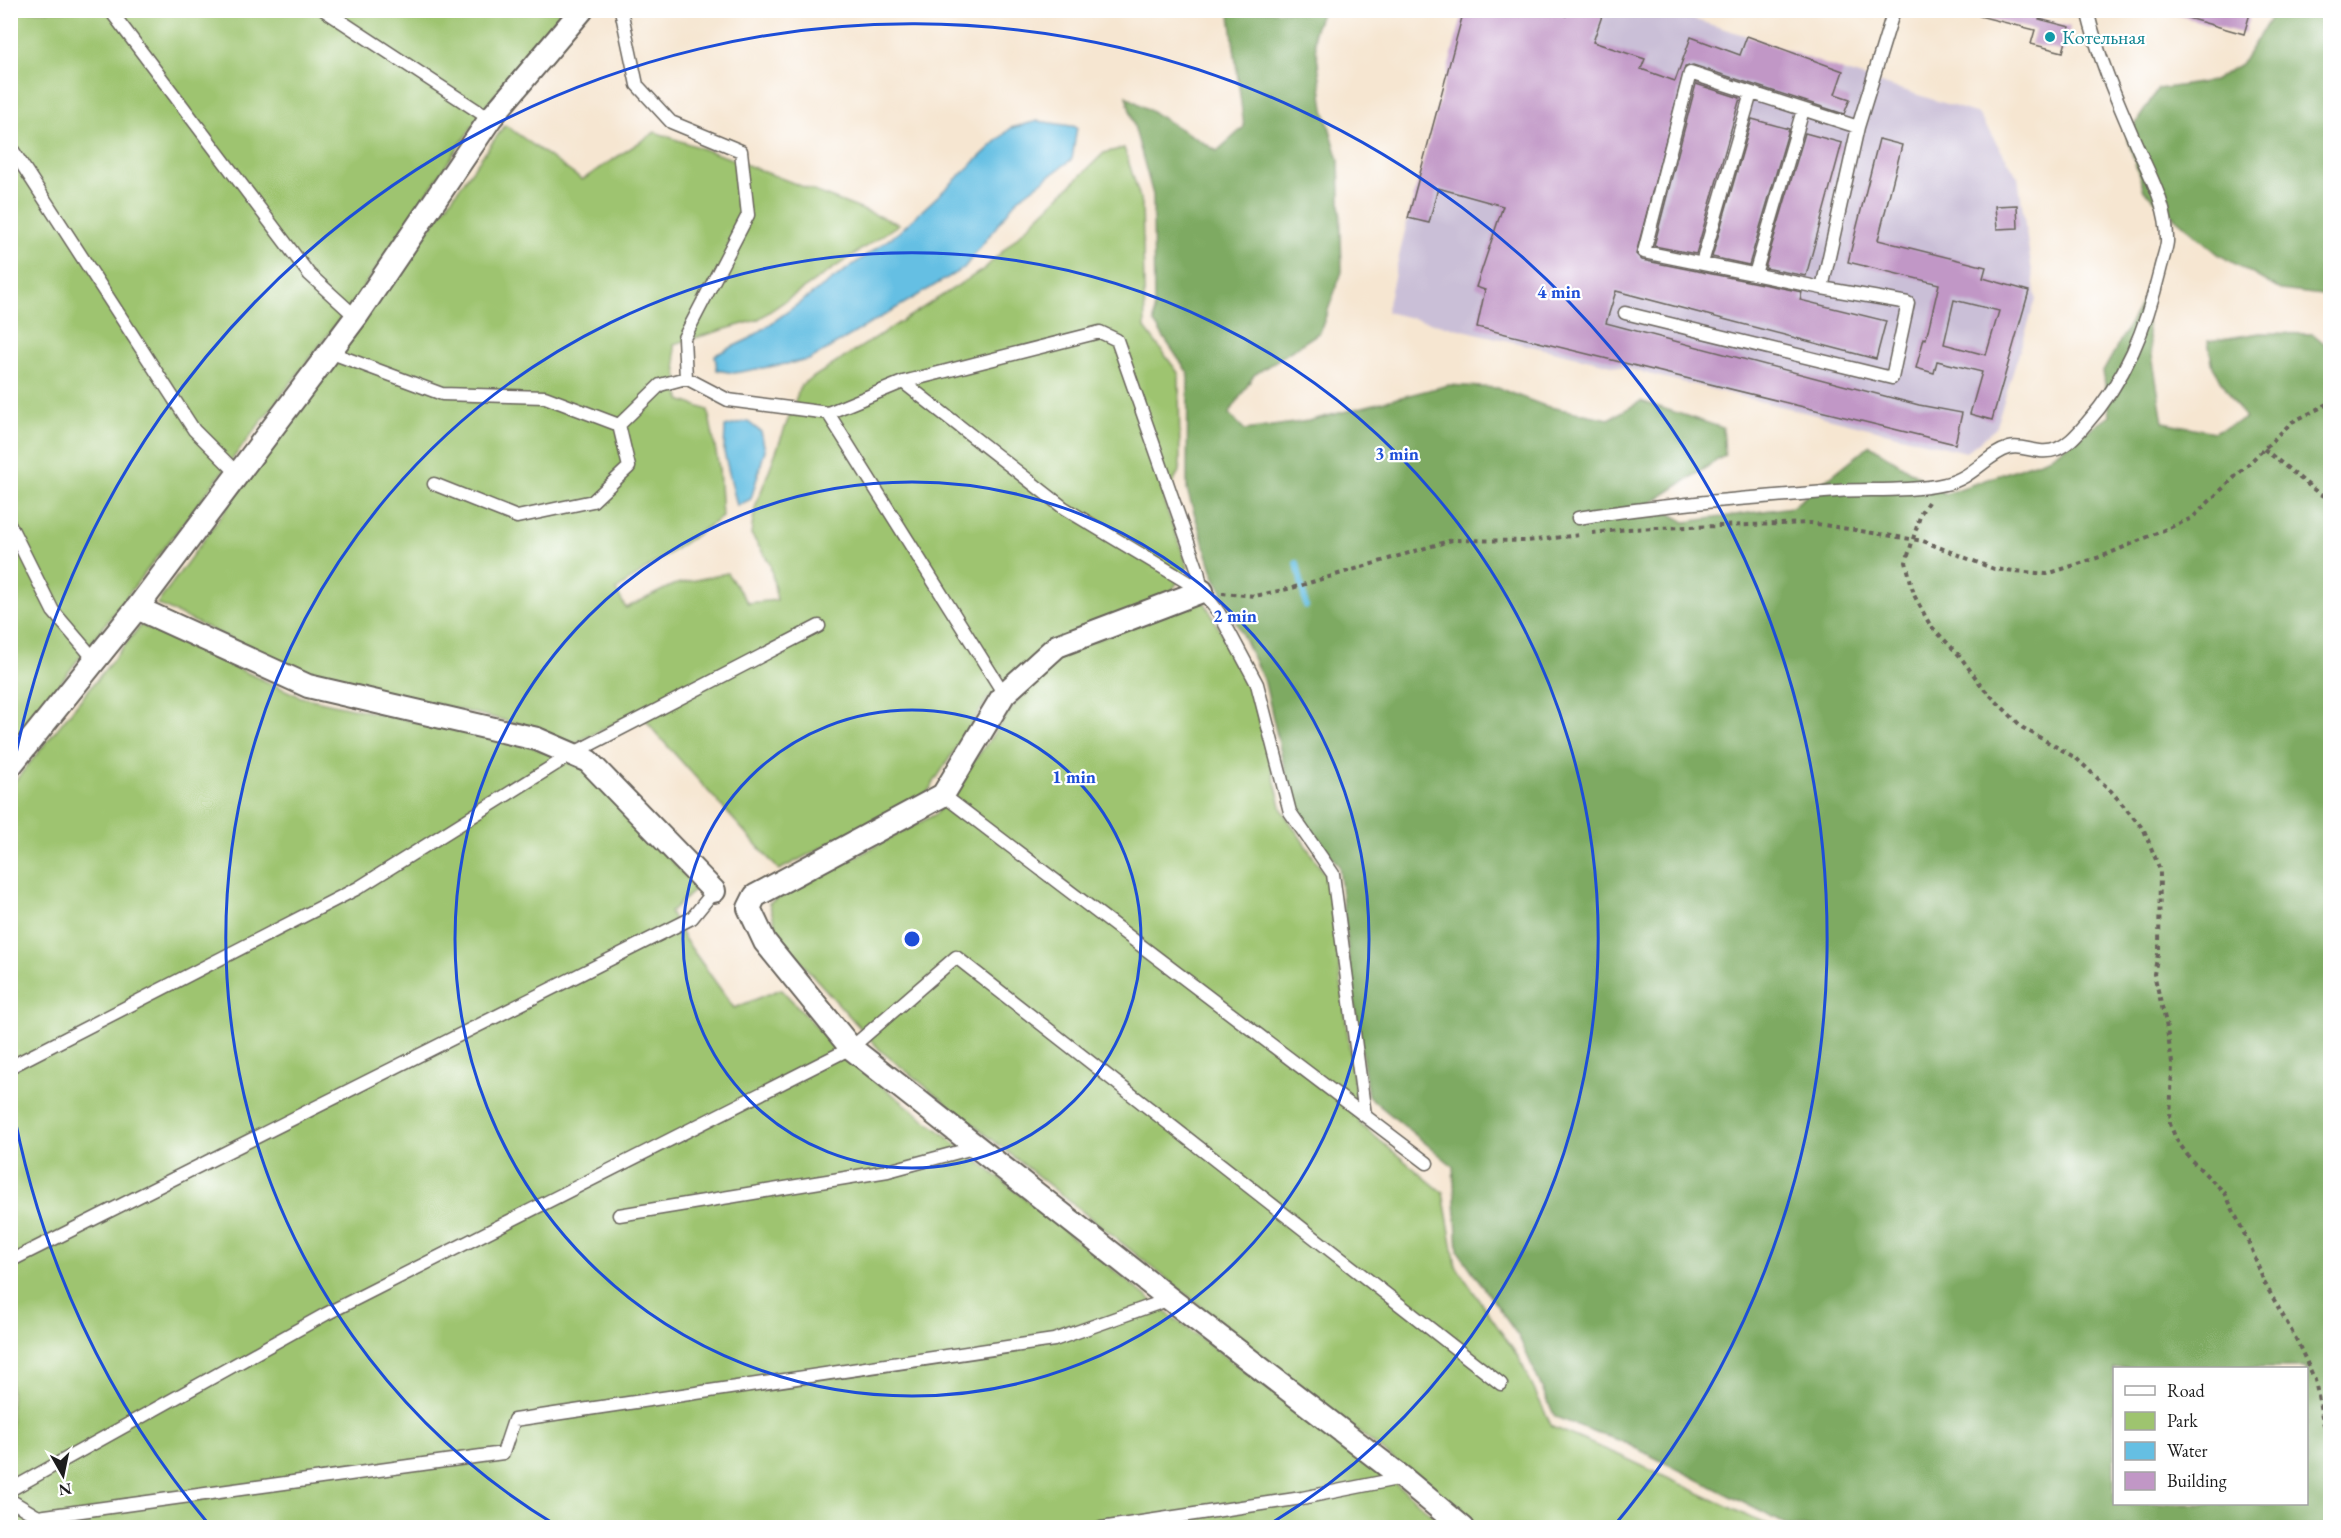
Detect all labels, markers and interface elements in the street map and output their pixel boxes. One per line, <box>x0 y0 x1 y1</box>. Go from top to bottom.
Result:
place label: Котельная <box>2062 24 2146 50</box>
marker: Котельная <box>2043 30 2057 44</box>
text: 4 min <box>1537 280 1581 303</box>
text: 3 min <box>1375 442 1419 465</box>
text: 2 min <box>1213 604 1257 627</box>
text: 1 min <box>1052 765 1096 788</box>
centre of rings <box>902 929 922 949</box>
legend <box>2113 1367 2308 1505</box>
text: Road <box>2167 1379 2206 1402</box>
text: Park <box>2167 1409 2198 1432</box>
text: Water <box>2167 1439 2208 1462</box>
north arrow <box>33 1445 93 1505</box>
text: Building <box>2167 1469 2227 1492</box>
text: N <box>57 1478 73 1501</box>

